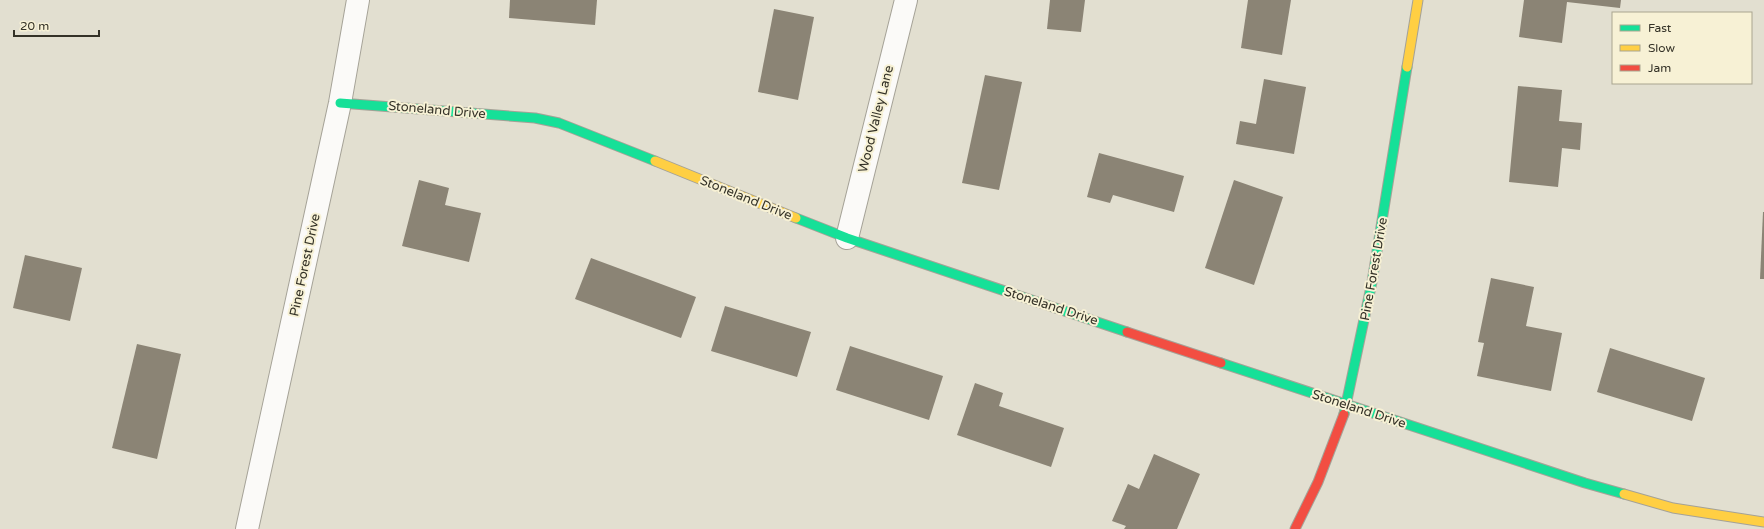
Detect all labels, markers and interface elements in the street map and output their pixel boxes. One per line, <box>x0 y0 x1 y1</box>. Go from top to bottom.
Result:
scale bar <box>14 12 99 38</box>
legend <box>1612 12 1752 84</box>
text: 20 m <box>20 19 49 33</box>
text: Fast <box>1648 21 1672 35</box>
text: Slow <box>1648 41 1675 55</box>
text: Jam <box>1648 61 1671 75</box>
street label: Wood Valley Lane <box>855 64 897 174</box>
street label: Stoneland Drive <box>388 98 486 122</box>
street label: Stoneland Drive <box>698 172 794 224</box>
street label: Pine Forest Drive <box>286 212 324 318</box>
street label: Pine Forest Drive <box>1357 216 1391 322</box>
street label: Stoneland Drive <box>1002 283 1100 329</box>
street label: Stoneland Drive <box>1310 386 1408 432</box>

